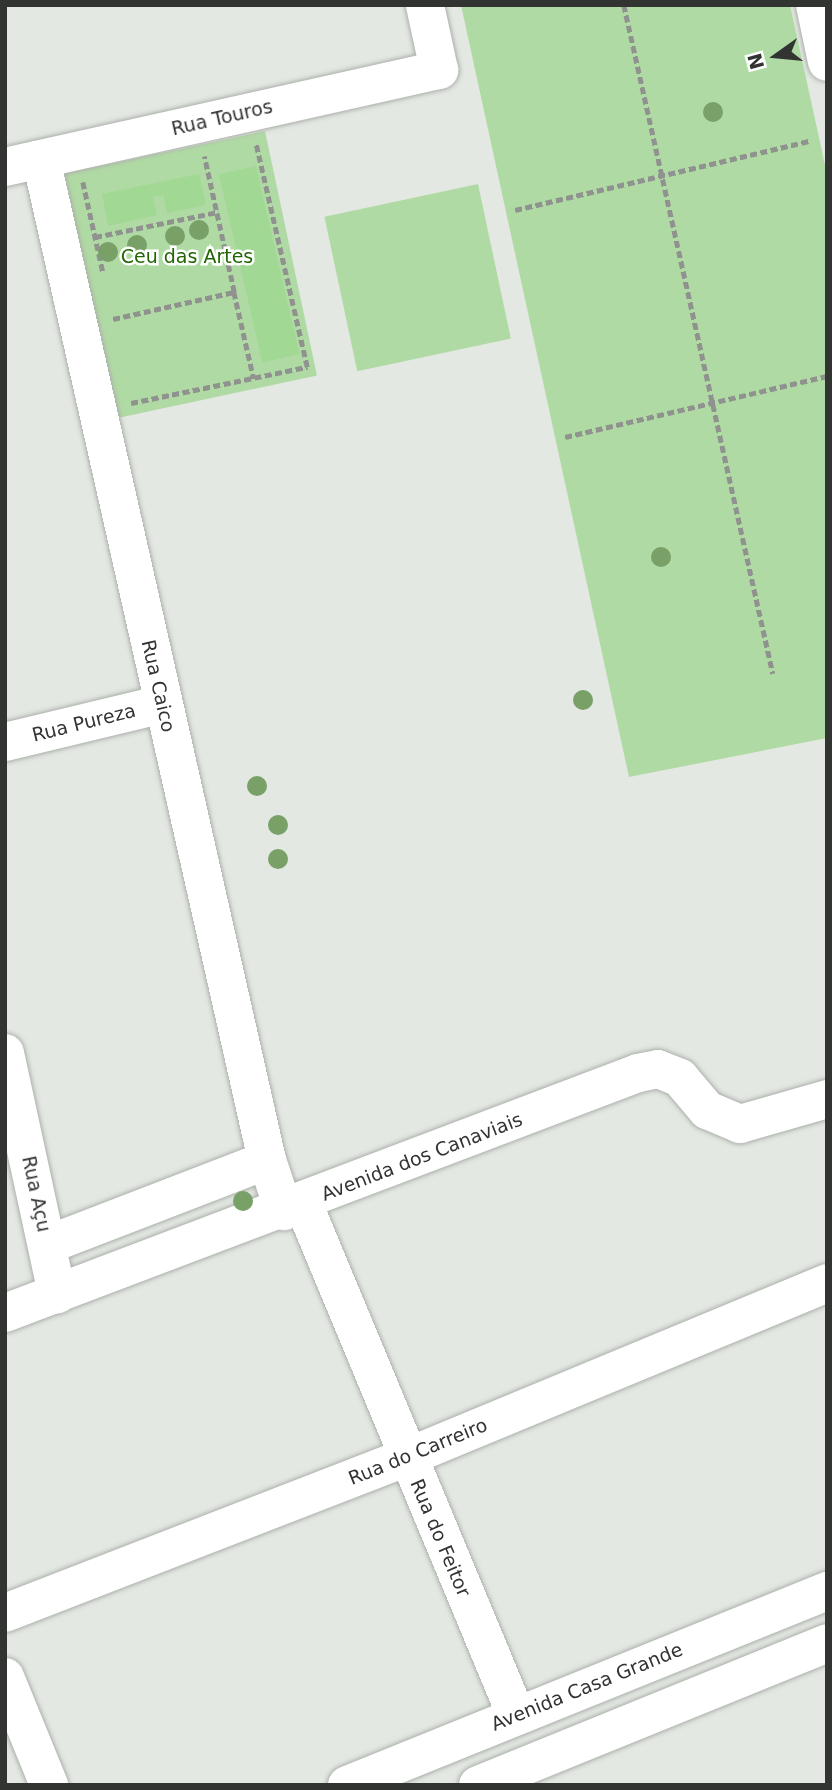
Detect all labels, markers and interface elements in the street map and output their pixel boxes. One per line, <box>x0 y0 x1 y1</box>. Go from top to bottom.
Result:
north arrow <box>741 21 811 91</box>
text: N <box>743 51 768 72</box>
street label: Rua Touros <box>169 95 275 141</box>
park label: Ceu das Artes <box>121 246 253 268</box>
street label: Rua Caico <box>136 637 180 735</box>
street label: Rua Pureza <box>30 699 138 747</box>
street label: Avenida dos Canaviais <box>318 1108 526 1206</box>
street label: Rua Açu <box>17 1154 55 1234</box>
street label: Rua do Carreiro <box>345 1414 491 1490</box>
street label: Rua do Feitor <box>405 1476 475 1600</box>
street label: Avenida Casa Grande <box>488 1638 686 1736</box>

